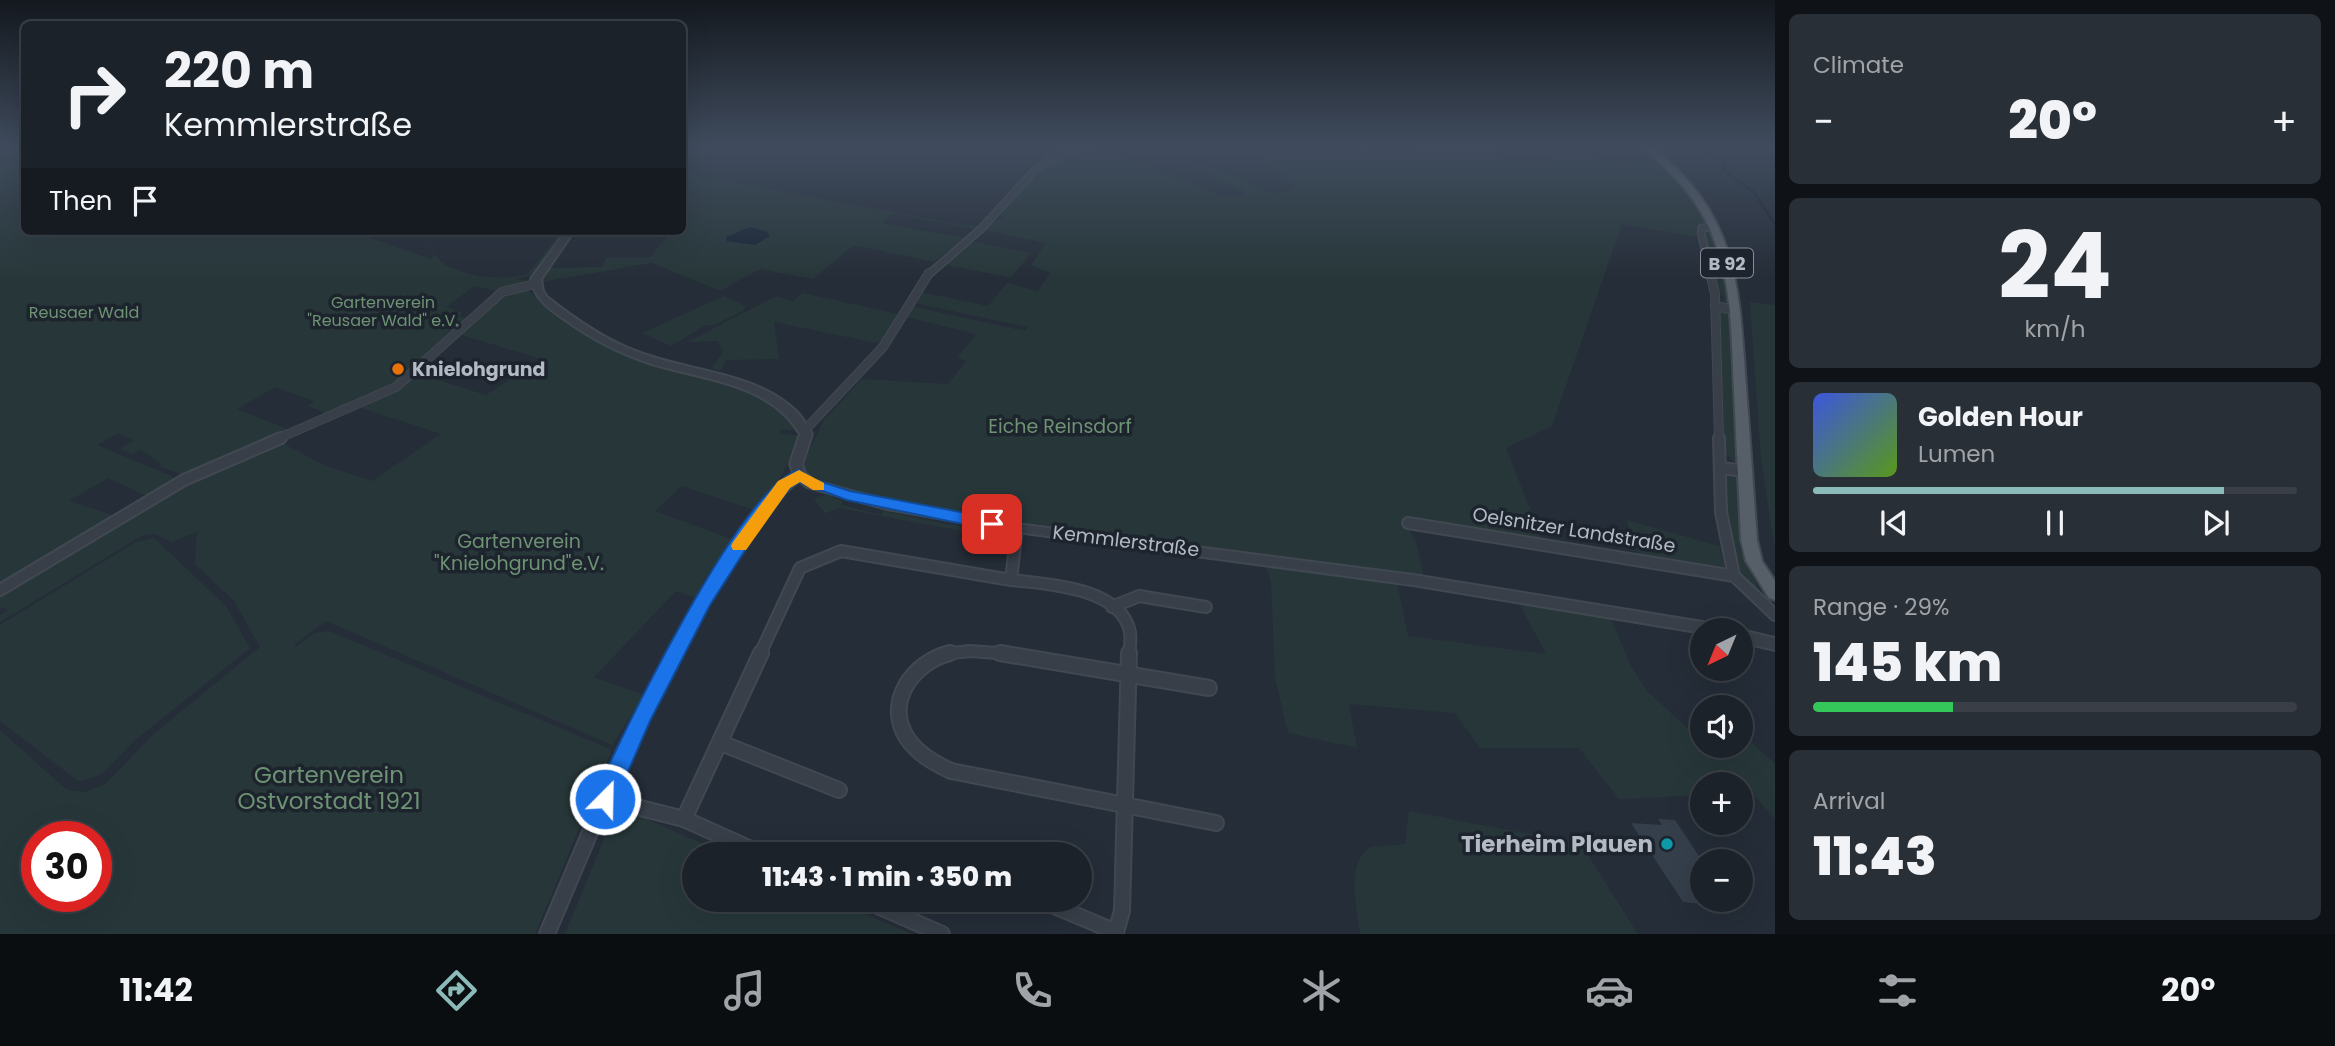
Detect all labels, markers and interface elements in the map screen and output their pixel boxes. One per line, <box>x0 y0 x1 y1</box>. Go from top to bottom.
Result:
text: 220 m <box>164 37 314 105</box>
icon: right <box>49 49 140 140</box>
text: Climate <box>1813 49 1904 81</box>
text: 20° <box>2008 84 2097 157</box>
text: − <box>1813 95 1834 148</box>
text: + <box>2271 95 2297 148</box>
text: Kemmlerstraße <box>164 102 412 147</box>
icon: arrive <box>126 182 164 220</box>
text: Then <box>49 183 112 219</box>
text: 24 <box>1998 202 2112 330</box>
road number: B 92 <box>1701 248 1753 278</box>
park label: Gartenverein "Reusaer Wald" e.V. <box>307 291 459 332</box>
park label: Reusaer Wald <box>29 301 139 324</box>
text: km/h <box>2024 313 2086 345</box>
place label: Knielohgrund <box>412 356 545 383</box>
marker: Knielohgrund <box>390 361 406 377</box>
text: Golden Hour <box>1918 399 2083 435</box>
park label: Eiche Reinsdorf <box>988 413 1132 440</box>
text: Lumen <box>1918 438 1995 470</box>
pin <box>962 494 1022 554</box>
street label: Oelsnitzer Landstraße <box>1471 501 1677 559</box>
icon: previous <box>1875 504 1913 542</box>
icon: pause <box>2036 504 2074 542</box>
icon: next <box>2197 504 2235 542</box>
icon: arrive <box>973 505 1011 543</box>
street label: Kemmlerstraße <box>1051 519 1201 563</box>
park label: Gartenverein "Knielohgrund"e.V. <box>434 528 604 577</box>
text: Range · 29% <box>1813 591 1949 623</box>
north arrow <box>1690 618 1754 681</box>
map controls <box>1690 618 1753 912</box>
text: 145 km <box>1813 626 2002 699</box>
button: sound <box>1690 695 1753 758</box>
park label: Gartenverein Ostvorstadt 1921 <box>237 759 421 817</box>
position arrow <box>568 762 642 836</box>
button: + <box>1690 772 1753 835</box>
text: Arrival <box>1813 785 1885 817</box>
text: 11:43 <box>1813 820 1937 893</box>
speed limit sign: 30 <box>21 821 112 912</box>
place label: Tierheim Plauen <box>1461 828 1653 860</box>
marker: Tierheim Plauen <box>1659 836 1675 852</box>
button: − <box>1690 849 1753 912</box>
text: 11:43 · 1 min · 350 m <box>762 859 1012 895</box>
icon: directions <box>432 966 481 1015</box>
icon: music <box>720 966 769 1015</box>
icon: phone <box>1008 966 1057 1015</box>
icon: climate <box>1297 966 1346 1015</box>
icon: car <box>1585 966 1634 1015</box>
icon: filters <box>1873 966 1922 1015</box>
text: 11:42 <box>120 967 193 1012</box>
text: 20° <box>2161 967 2215 1012</box>

